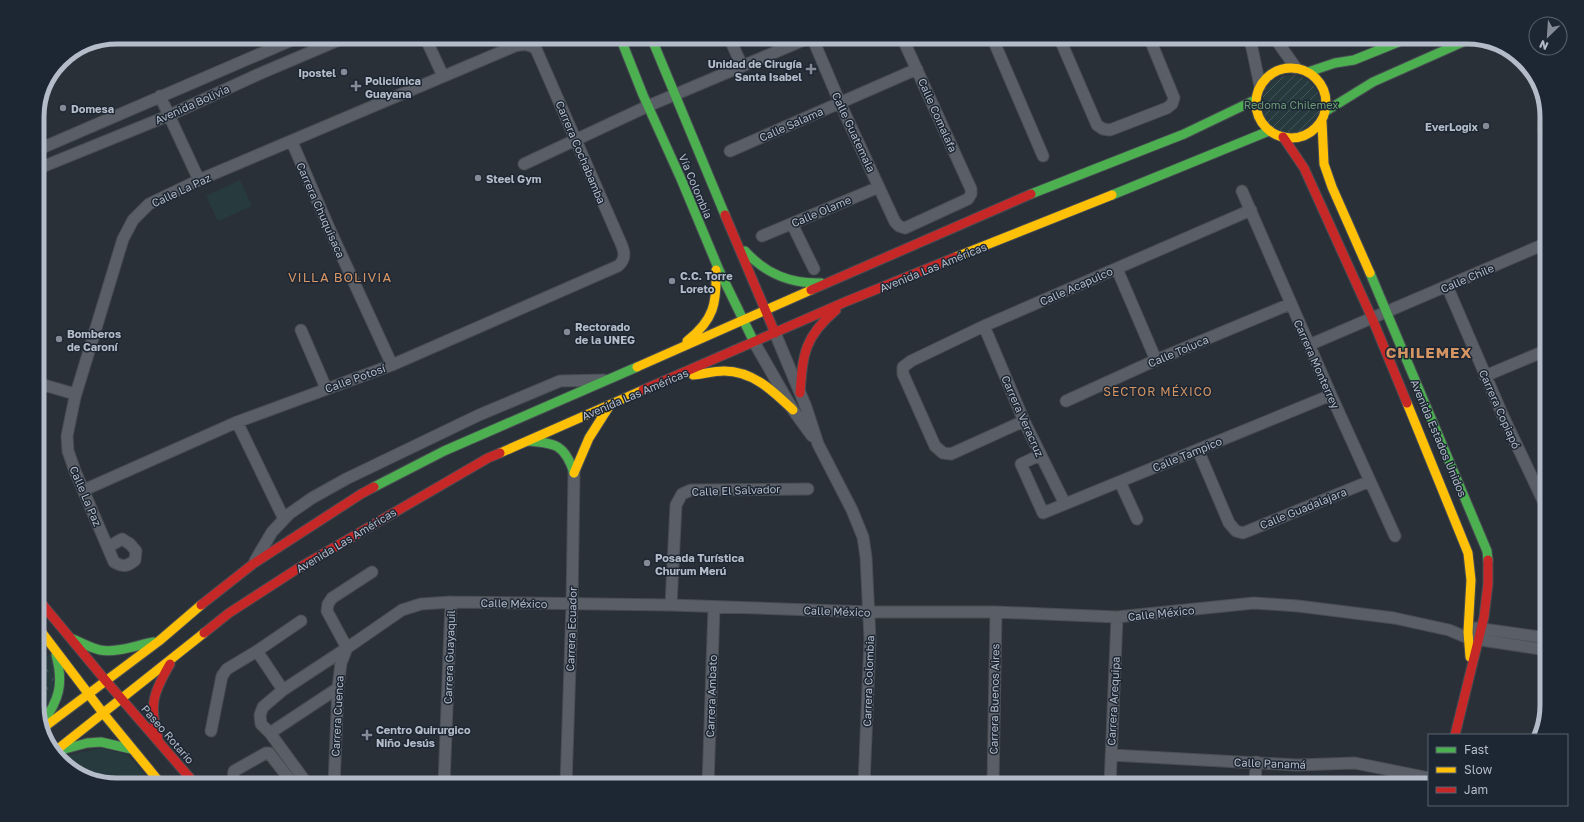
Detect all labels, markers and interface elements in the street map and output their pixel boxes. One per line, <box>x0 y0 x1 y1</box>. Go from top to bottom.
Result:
north arrow <box>1528 16 1568 56</box>
text: N <box>1537 38 1550 53</box>
place label: Unidad de Cirugía Santa Isabel <box>708 57 802 83</box>
marker: Unidad de Cirugía Santa Isabel <box>805 63 817 75</box>
place label: Ipostel <box>298 66 336 79</box>
marker: Ipostel <box>339 67 349 77</box>
place label: Policlínica Guayana <box>365 74 421 100</box>
street label: Calle Comalafa <box>916 76 960 154</box>
marker: Policlínica Guayana <box>350 80 362 92</box>
street label: Avenida Bolivia <box>153 82 231 126</box>
street label: Calle Guatemala <box>830 90 878 174</box>
park label: Redoma Chilemex <box>1244 98 1338 111</box>
street label: Carrera Cochabamba <box>553 99 609 205</box>
place label: Domesa <box>71 102 114 115</box>
marker: Domesa <box>58 103 68 113</box>
street label: Calle Salama <box>757 104 825 144</box>
place label: EverLogix <box>1425 120 1479 133</box>
marker: EverLogix <box>1481 121 1491 131</box>
street label: Vía Colombia <box>677 152 715 220</box>
street label: Carrera Chuquisaca <box>294 160 348 260</box>
street label: Calle La Paz <box>149 170 213 209</box>
place label: Steel Gym <box>486 172 542 185</box>
marker: Steel Gym <box>473 173 483 183</box>
street label: Calle Olame <box>789 193 853 229</box>
street label: Avenida Las Américas <box>878 239 989 294</box>
street label: Calle Chile <box>1438 261 1496 295</box>
street label: Calle Acapulco <box>1037 264 1115 308</box>
district label: VILLA BOLIVIA <box>288 269 392 285</box>
place label: C.C. Torre Loreto <box>680 269 733 295</box>
marker: C.C. Torre Loreto <box>667 276 677 286</box>
street label: Carrera Monterrey <box>1292 318 1342 410</box>
place label: Rectorado de la UNEG <box>575 320 635 346</box>
place label: Bomberos de Caroní <box>67 327 121 353</box>
marker: Rectorado de la UNEG <box>562 327 572 337</box>
street label: Calle Toluca <box>1146 332 1210 370</box>
marker: Bomberos de Caroní <box>54 334 64 344</box>
district label: CHILEMEX <box>1386 343 1472 361</box>
street label: Calle Potosí <box>323 361 388 395</box>
street label: Avenida Las Américas <box>580 366 690 422</box>
street label: Carrera Copiapó <box>1477 368 1523 451</box>
street label: Carrera Veracruz <box>999 373 1047 459</box>
street label: Avenida Estados Unidos <box>1408 377 1470 499</box>
district label: SECTOR MÉXICO <box>1103 384 1213 399</box>
street label: Calle Tampico <box>1150 434 1224 474</box>
street label: Calle La Paz <box>68 464 105 528</box>
street label: Calle El Salvador <box>691 482 781 498</box>
street label: Calle Guadalajara <box>1258 485 1348 531</box>
street label: Avenida Las Américas <box>294 505 399 575</box>
place label: Posada Turística Churum Merú <box>655 551 744 577</box>
marker: Posada Turística Churum Merú <box>642 558 652 568</box>
street label: Carrera Ecuador <box>563 586 579 672</box>
street label: Calle México <box>480 596 548 610</box>
street label: Calle México <box>803 603 871 619</box>
street label: Calle México <box>1127 603 1195 623</box>
street label: Carrera Guayaquil <box>441 609 457 704</box>
street label: Carrera Colombia <box>860 635 876 727</box>
street label: Carrera Buenos Aires <box>987 643 1001 754</box>
street label: Carrera Ambato <box>703 654 719 738</box>
street label: Carrera Arequipa <box>1104 656 1122 746</box>
street label: Carrera Cuenca <box>328 675 346 757</box>
street label: Paseo Rotario <box>139 702 197 766</box>
place label: Centro Quirurgico Niño Jesús <box>376 723 471 749</box>
marker: Centro Quirurgico Niño Jesús <box>361 729 373 741</box>
legend <box>1428 734 1568 806</box>
text: Fast <box>1464 742 1489 757</box>
street label: Calle Panamá <box>1234 755 1306 771</box>
text: Slow <box>1464 762 1492 777</box>
text: Jam <box>1464 782 1488 797</box>

